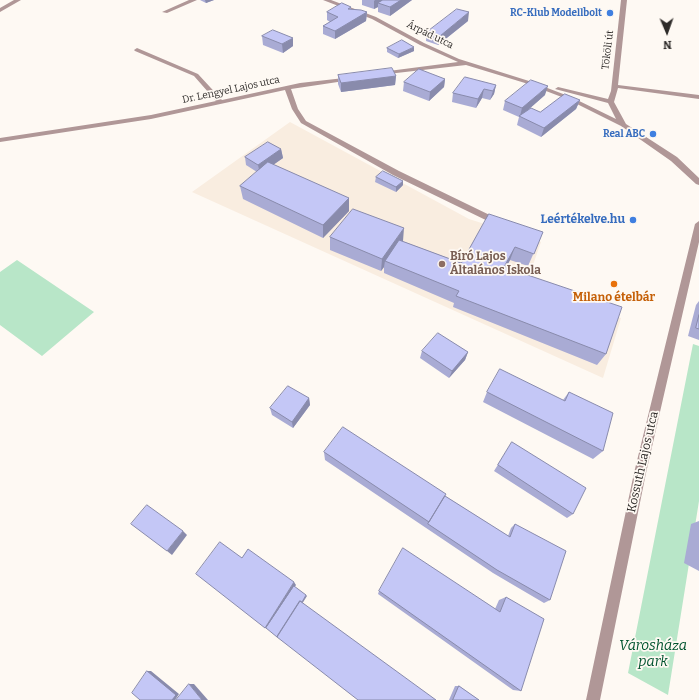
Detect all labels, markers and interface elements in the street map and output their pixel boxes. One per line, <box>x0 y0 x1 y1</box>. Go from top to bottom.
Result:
place label: RC-Klub Modellbolt <box>510 7 602 19</box>
marker: RC-Klub Modellbolt <box>605 8 615 18</box>
north arrow <box>647 12 687 52</box>
street label: Árpád utca <box>405 19 455 51</box>
street label: Tököli út <box>600 29 616 71</box>
text: N <box>663 38 672 51</box>
street label: Dr. Lengyel Lajos utca <box>181 74 281 106</box>
place label: Real ABC <box>603 128 645 140</box>
marker: Real ABC <box>648 129 658 139</box>
place label: Leértékelve.hu <box>541 213 625 227</box>
marker: Leértékelve.hu <box>628 215 638 225</box>
place label: Bíró Lajos Általános Iskola <box>450 250 541 278</box>
marker: Bíró Lajos Általános Iskola <box>437 259 447 269</box>
marker: Milano ételbár <box>609 279 619 289</box>
place label: Milano ételbár <box>573 291 655 305</box>
street label: Kossuth Lajos utca <box>624 410 662 514</box>
park label: Városháza park <box>619 638 687 670</box>

